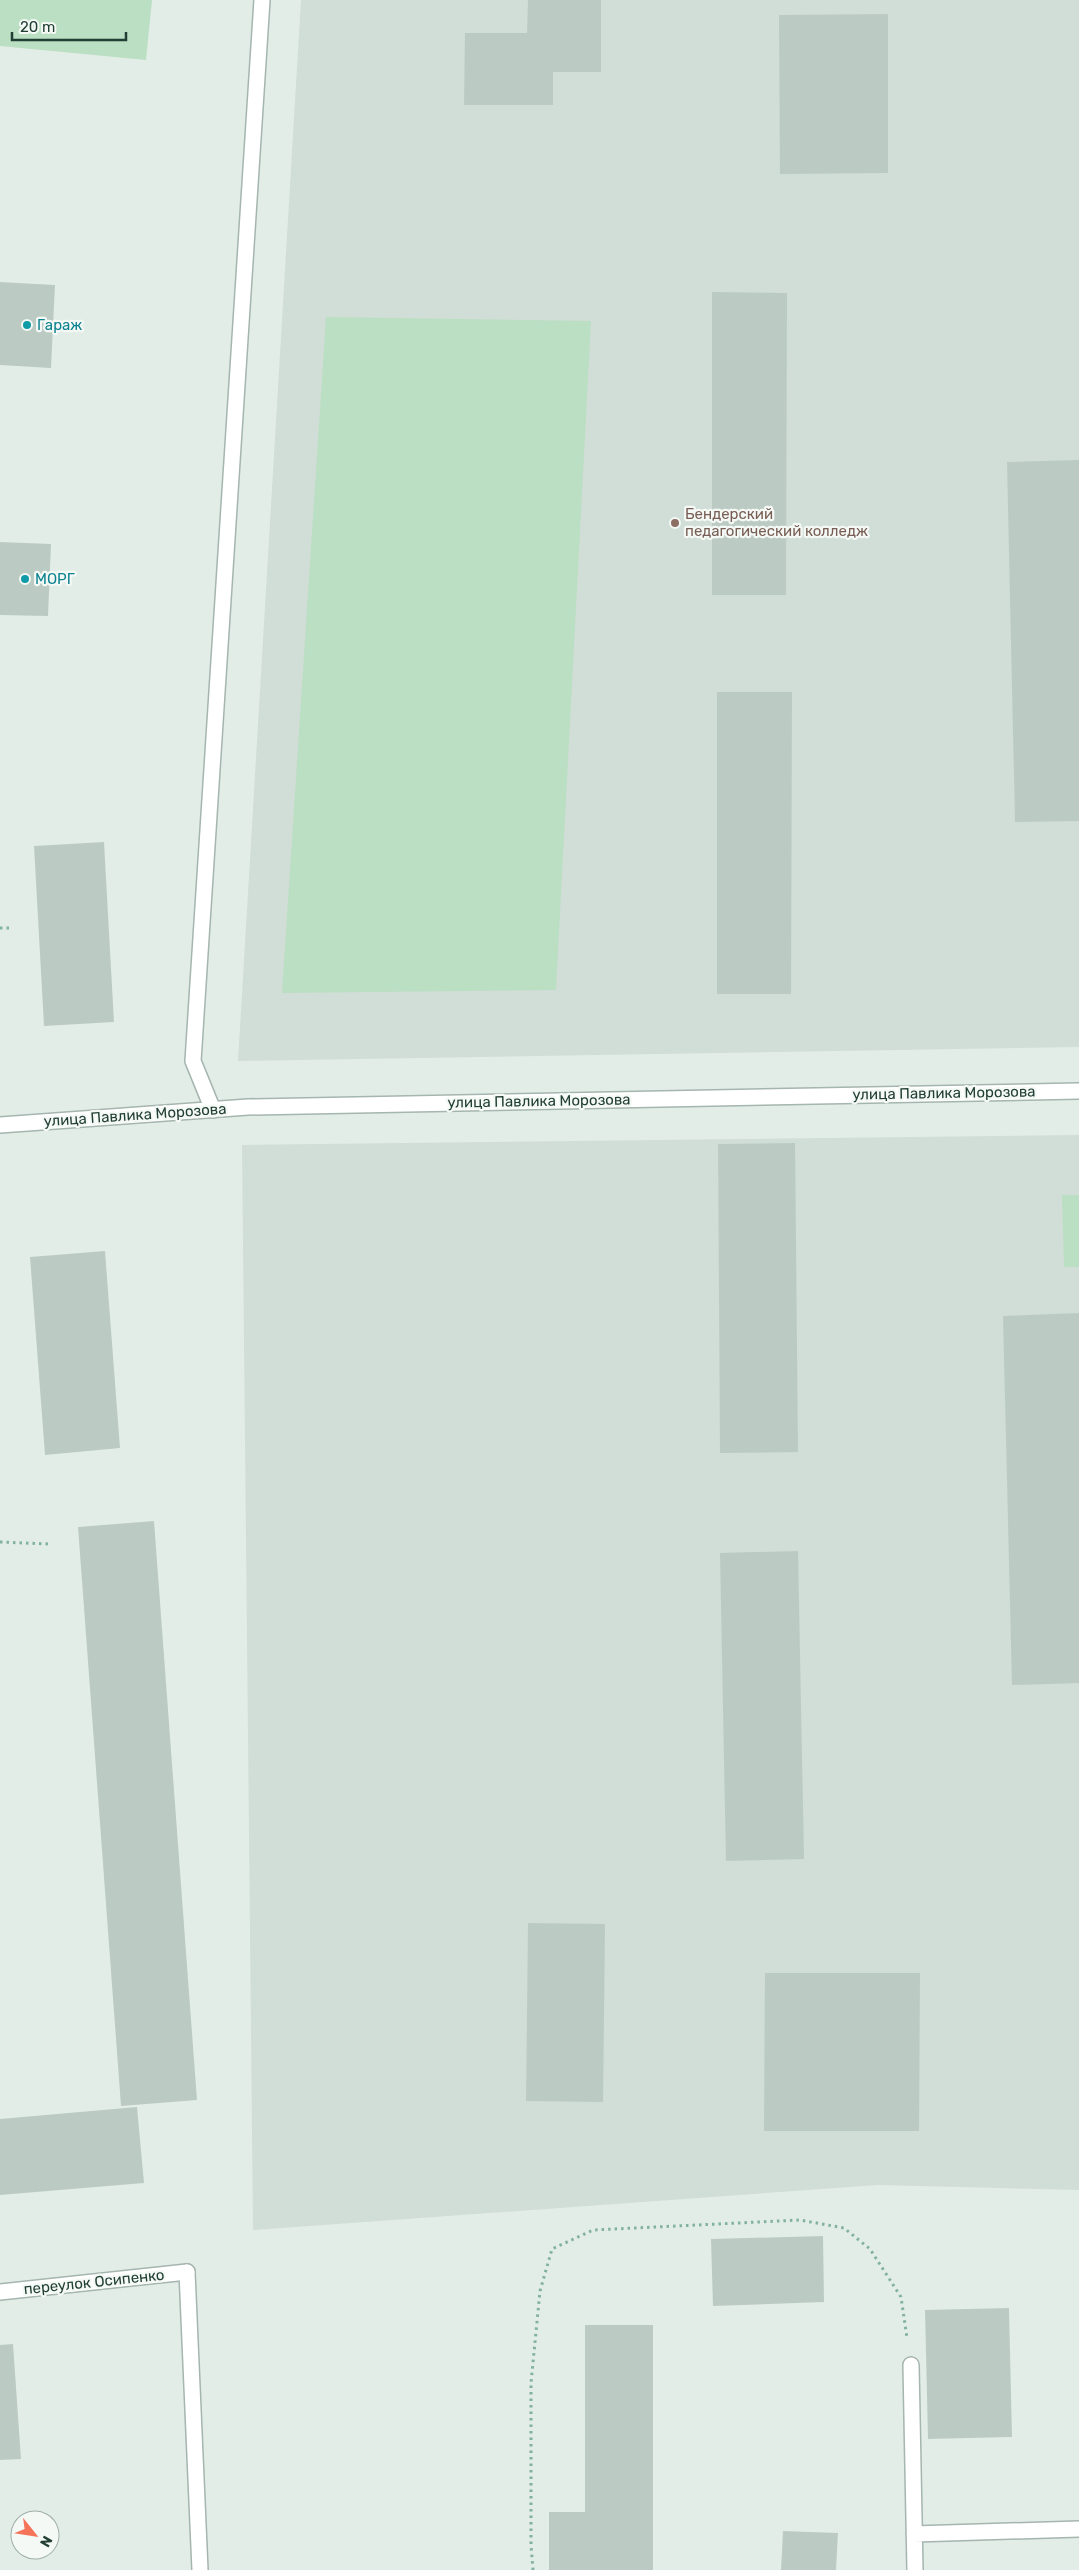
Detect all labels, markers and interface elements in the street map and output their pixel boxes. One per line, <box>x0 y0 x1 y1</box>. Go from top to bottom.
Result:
scale bar <box>12 10 126 42</box>
text: 20 m <box>20 18 55 36</box>
place label: Гараж <box>37 316 82 334</box>
marker: Гараж <box>21 319 33 331</box>
place label: Бендерский педагогический колледж <box>685 505 868 540</box>
marker: Бендерский педагогический колледж <box>669 517 681 529</box>
place label: МОРГ <box>35 570 75 588</box>
marker: МОРГ <box>19 573 31 585</box>
street label: улица Павлика Морозова <box>852 1082 1036 1104</box>
street label: улица Павлика Морозова <box>447 1090 631 1112</box>
street label: улица Павлика Морозова <box>43 1100 227 1130</box>
street label: переулок Осипенко <box>23 2266 165 2298</box>
north arrow <box>10 2510 60 2560</box>
text: N <box>36 2533 56 2550</box>

